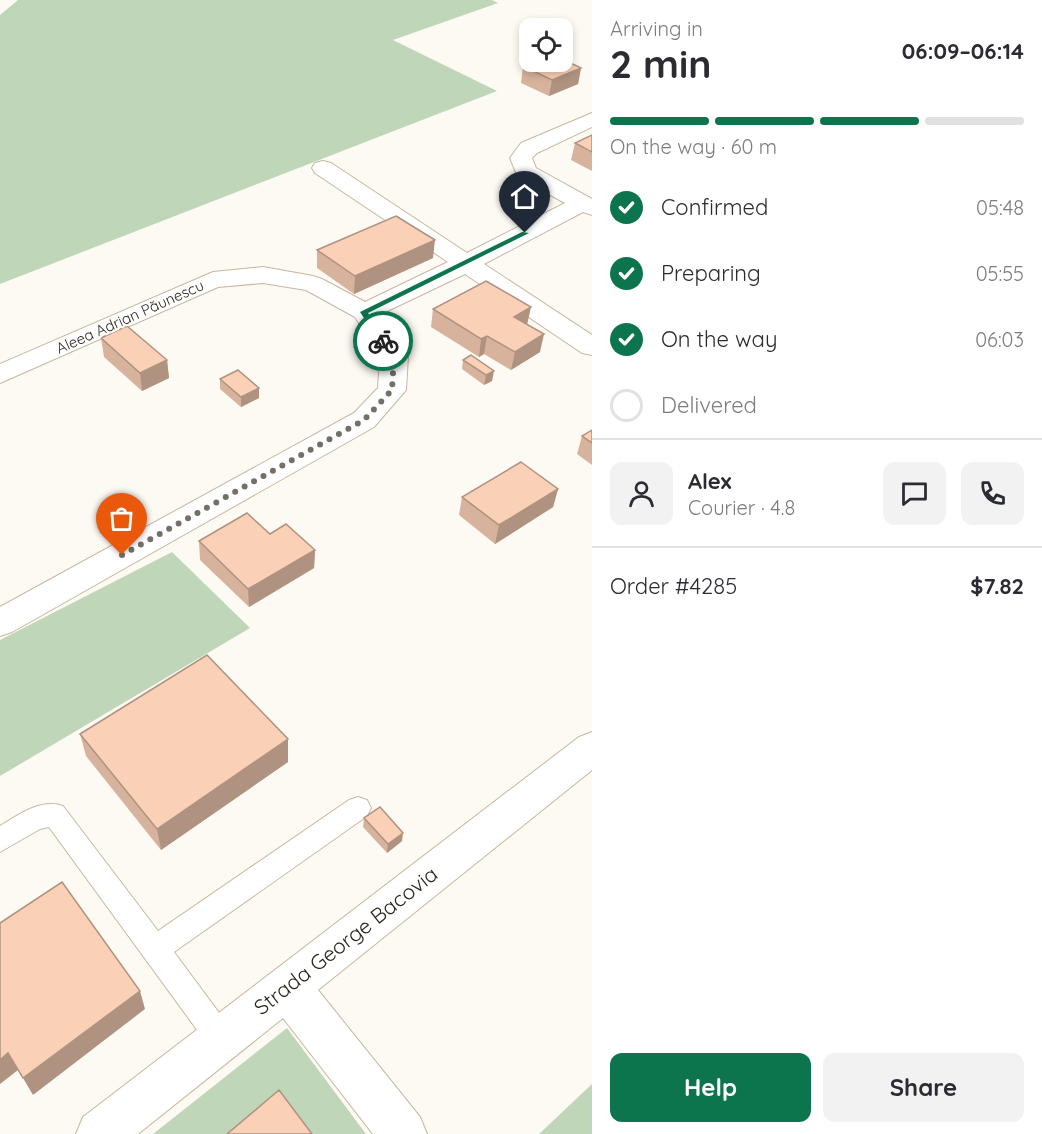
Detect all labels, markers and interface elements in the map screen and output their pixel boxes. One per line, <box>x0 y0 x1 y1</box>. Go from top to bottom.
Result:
text: Arriving in <box>610 16 703 41</box>
map controls <box>519 18 573 72</box>
button: locate <box>519 18 573 72</box>
text: 06:09–06:14 <box>902 37 1024 65</box>
text: 2 min <box>610 39 712 88</box>
text: On the way · 60 m <box>610 134 777 159</box>
pin <box>499 171 550 233</box>
icon: home <box>508 180 541 213</box>
icon: check <box>610 191 643 224</box>
text: Confirmed <box>661 193 768 221</box>
text: 05:48 <box>976 195 1024 220</box>
icon: check <box>610 257 643 290</box>
text: Preparing <box>661 259 761 287</box>
text: 05:55 <box>976 261 1024 286</box>
street label: Aleea Adrian Păunescu <box>53 275 207 358</box>
courier <box>353 311 413 371</box>
icon: check <box>610 323 643 356</box>
icon: bike <box>367 325 400 358</box>
text: On the way <box>661 325 777 353</box>
text: 06:03 <box>975 327 1024 352</box>
text: Delivered <box>661 391 757 419</box>
button: person <box>610 462 673 525</box>
button: chat <box>883 462 946 525</box>
button: phone <box>961 462 1024 525</box>
text: Alex <box>688 467 731 495</box>
pin <box>96 493 147 555</box>
text: Courier · 4.8 <box>688 495 795 520</box>
icon: bag <box>105 502 138 535</box>
text: Order #4285 <box>610 572 737 600</box>
text: $7.82 <box>970 572 1024 600</box>
street label: Strada George Bacovia <box>248 860 442 1020</box>
button: Help <box>610 1053 811 1122</box>
button: Share <box>823 1053 1024 1122</box>

